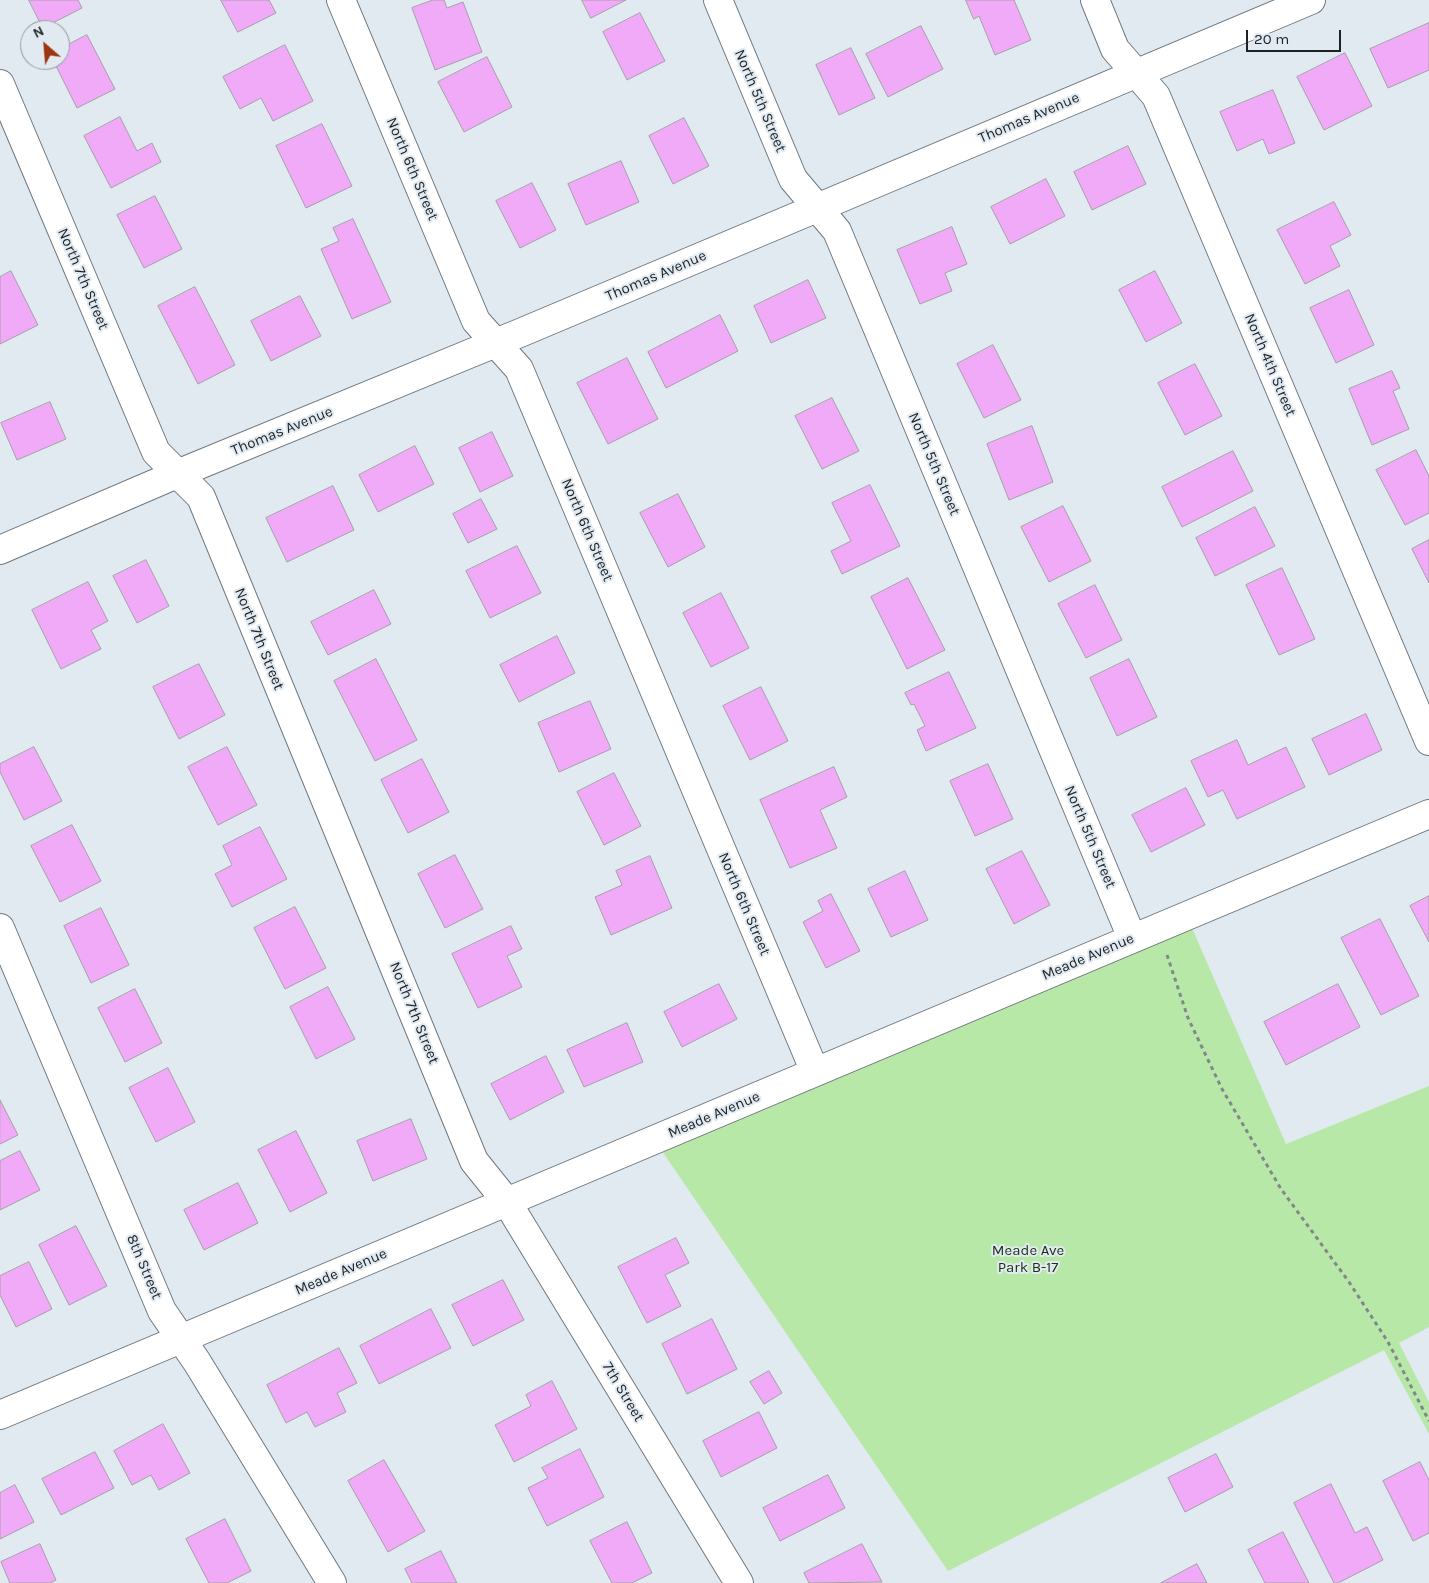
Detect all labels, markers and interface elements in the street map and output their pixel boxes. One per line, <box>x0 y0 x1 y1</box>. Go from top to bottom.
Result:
north arrow <box>20 20 70 70</box>
scale bar <box>1249 20 1344 52</box>
text: N <box>30 22 47 42</box>
text: 20 m <box>1254 30 1289 48</box>
street label: North 5th Street <box>730 47 790 155</box>
street label: Thomas Avenue <box>976 89 1082 147</box>
street label: North 6th Street <box>382 115 442 223</box>
street label: North 7th Street <box>53 225 113 333</box>
street label: Thomas Avenue <box>603 247 709 305</box>
street label: North 4th Street <box>1240 311 1300 419</box>
street label: Thomas Avenue <box>229 402 335 460</box>
street label: North 5th Street <box>904 410 964 518</box>
street label: North 6th Street <box>557 476 617 584</box>
street label: North 7th Street <box>230 585 288 693</box>
street label: North 5th Street <box>1060 783 1120 891</box>
street label: North 6th Street <box>714 850 774 958</box>
street label: Meade Avenue <box>1039 930 1137 984</box>
street label: North 7th Street <box>385 959 443 1067</box>
street label: Meade Avenue <box>665 1088 763 1142</box>
street label: 8th Street <box>122 1232 166 1302</box>
park label: Meade Ave Park B-17 <box>992 1242 1064 1277</box>
street label: Meade Avenue <box>292 1245 390 1299</box>
street label: 7th Street <box>598 1359 648 1425</box>

